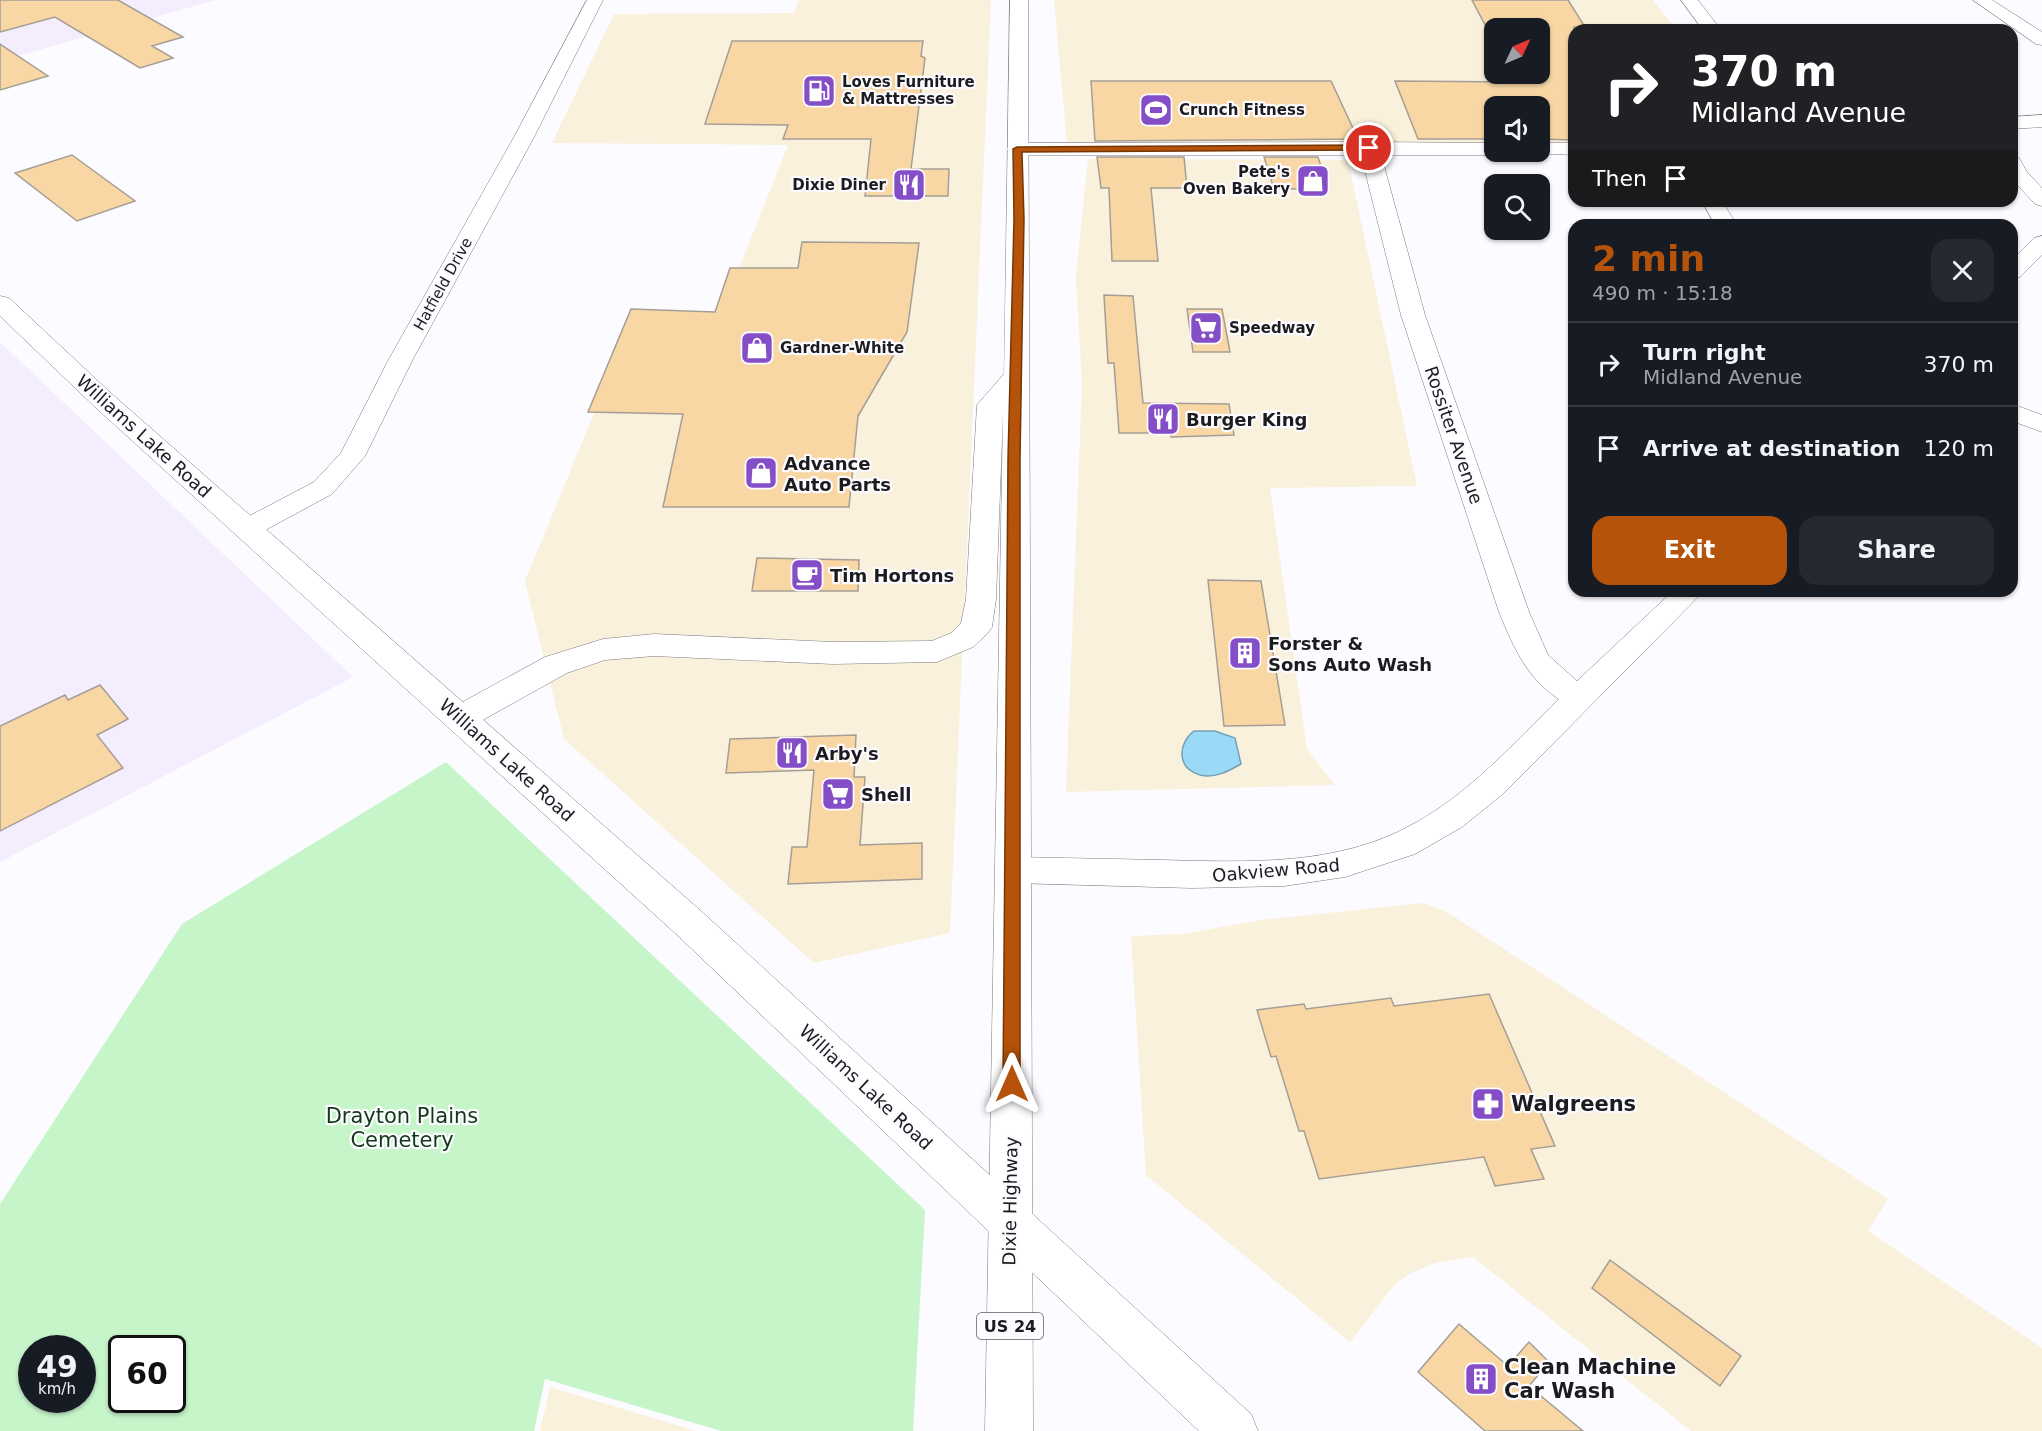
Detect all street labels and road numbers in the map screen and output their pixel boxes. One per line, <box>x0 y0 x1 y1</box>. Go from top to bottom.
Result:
street label: Hatfield Drive <box>410 234 476 334</box>
street label: Rossiter Avenue <box>1421 363 1487 507</box>
street label: Williams Lake Road <box>72 370 216 502</box>
street label: Williams Lake Road <box>435 694 579 826</box>
street label: Oakview Road <box>1211 854 1341 886</box>
street label: Williams Lake Road <box>795 1020 937 1154</box>
street label: Dixie Highway <box>998 1136 1022 1266</box>
road number: US 24 <box>977 1313 1043 1339</box>

